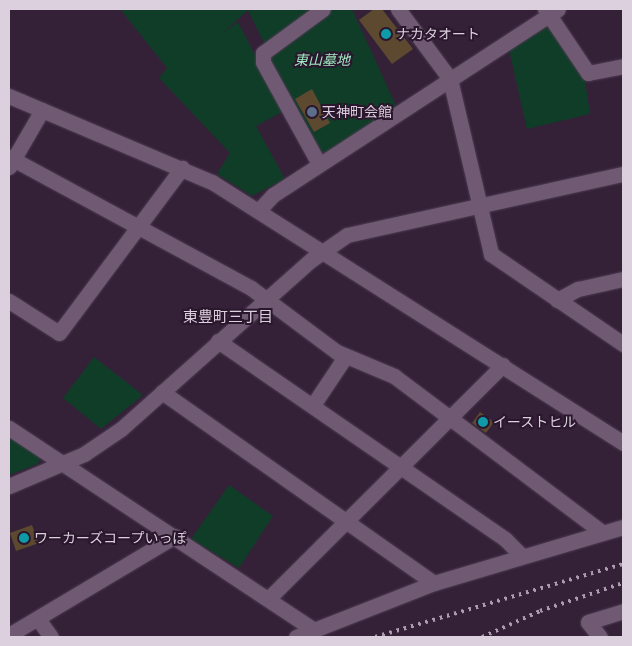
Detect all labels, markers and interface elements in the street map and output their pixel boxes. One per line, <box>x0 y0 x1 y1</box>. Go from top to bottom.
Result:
place label: ナカタオート <box>396 26 480 42</box>
marker: ナカタオート <box>380 28 392 40</box>
park label: 東山墓地 <box>294 52 350 68</box>
place label: 天神町会館 <box>322 104 392 120</box>
marker: 天神町会館 <box>306 106 318 118</box>
district label: 東豊町三丁目 <box>183 308 273 326</box>
place label: イーストヒル <box>493 414 577 430</box>
marker: イーストヒル <box>477 416 489 428</box>
place label: ワーカーズコープいっぽ <box>34 530 188 546</box>
marker: ワーカーズコープいっぽ <box>18 532 30 544</box>

